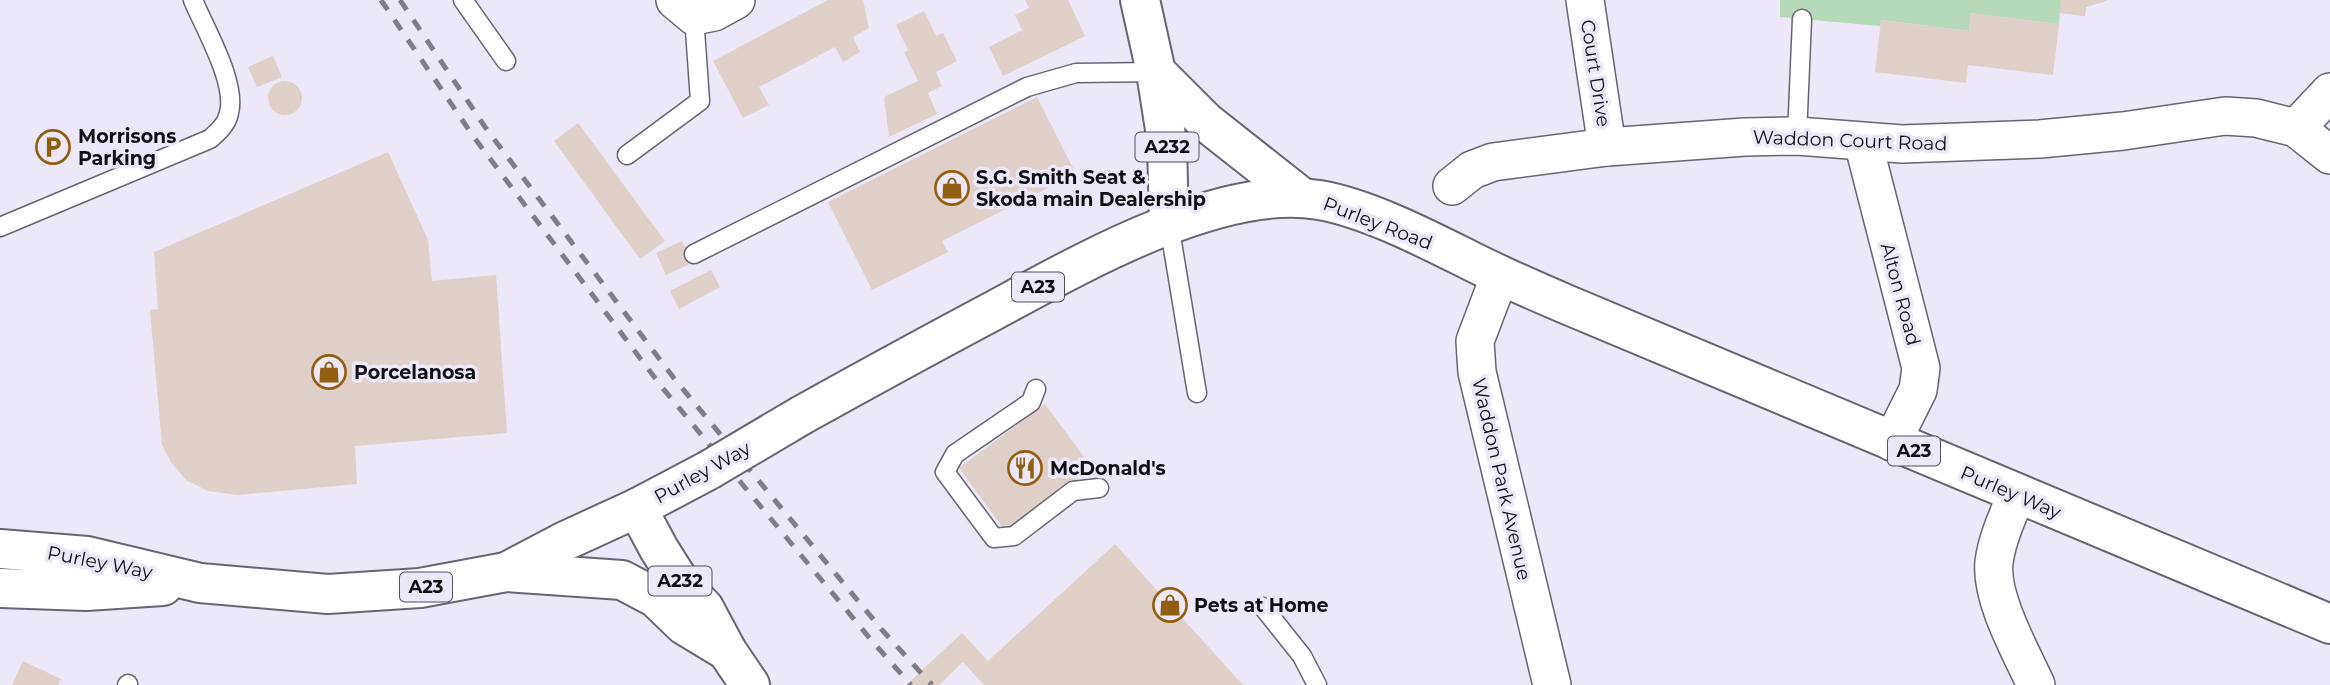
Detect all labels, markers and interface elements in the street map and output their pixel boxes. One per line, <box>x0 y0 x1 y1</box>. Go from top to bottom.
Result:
street label: Court Drive <box>1576 18 1615 128</box>
place label: Morrisons Parking <box>78 125 176 170</box>
street label: Waddon Court Road <box>1752 126 1948 155</box>
parking icon: Morrisons Parking <box>34 128 72 166</box>
road number: A232 <box>1136 132 1198 162</box>
place label: S.G. Smith Seat & Skoda main Dealership <box>976 166 1206 211</box>
shop icon: S.G. Smith Seat & Skoda main Dealership <box>933 169 971 207</box>
street label: Purley Road <box>1320 192 1436 255</box>
street label: Alton Road <box>1876 240 1925 348</box>
road number: A23 <box>1012 272 1064 302</box>
shop icon: Porcelanosa <box>310 353 348 391</box>
place label: Porcelanosa <box>354 361 476 384</box>
street label: Waddon Park Avenue <box>1467 376 1536 582</box>
street label: Purley Way <box>650 436 755 508</box>
road number: A23 <box>1888 436 1940 466</box>
restaurant icon: McDonald's <box>1006 449 1044 487</box>
place label: McDonald's <box>1050 457 1166 480</box>
street label: Purley Way <box>1957 461 2065 524</box>
street label: Purley Way <box>45 541 155 584</box>
road number: A232 <box>648 566 712 596</box>
road number: A23 <box>400 572 452 602</box>
shop icon: Pets at Home <box>1151 586 1189 624</box>
place label: Pets at Home <box>1194 594 1329 617</box>

